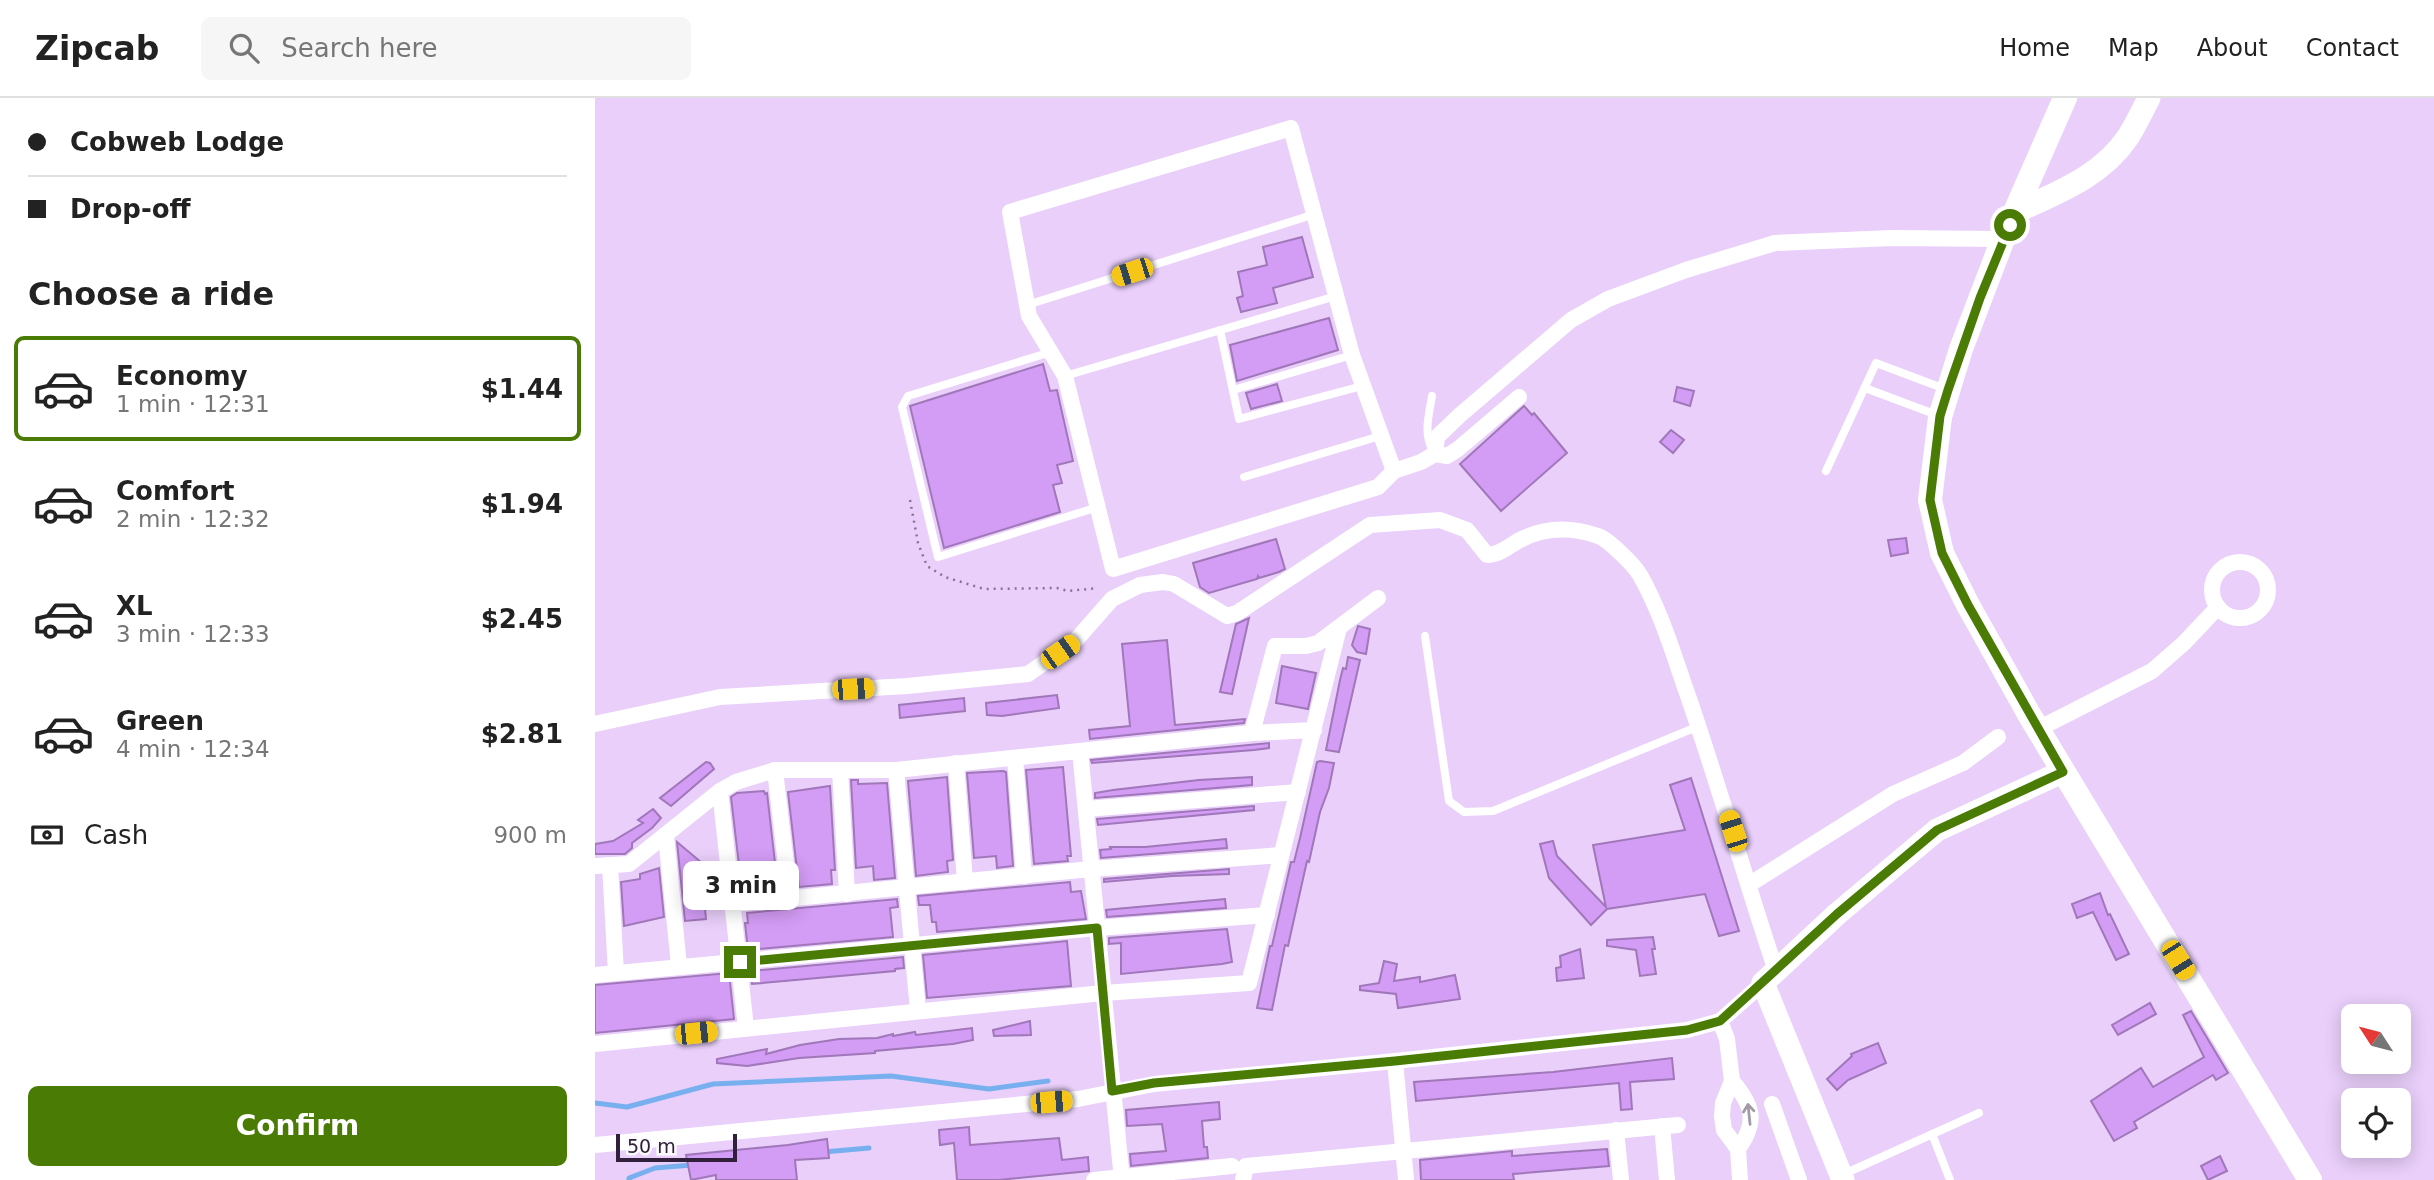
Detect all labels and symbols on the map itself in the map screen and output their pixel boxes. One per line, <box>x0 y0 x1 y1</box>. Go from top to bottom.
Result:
route start <box>1994 209 2026 241</box>
car <box>1109 256 1156 288</box>
car <box>1037 631 1084 673</box>
car <box>832 677 875 701</box>
car <box>1717 808 1750 854</box>
callout: 3 min <box>682 860 798 910</box>
car <box>2158 937 2199 983</box>
route end <box>724 946 756 978</box>
north arrow <box>2341 1004 2411 1074</box>
car <box>675 1020 718 1046</box>
car <box>1030 1090 1073 1114</box>
one-way arrow <box>1742 1103 1755 1126</box>
scale bar <box>616 1131 737 1163</box>

